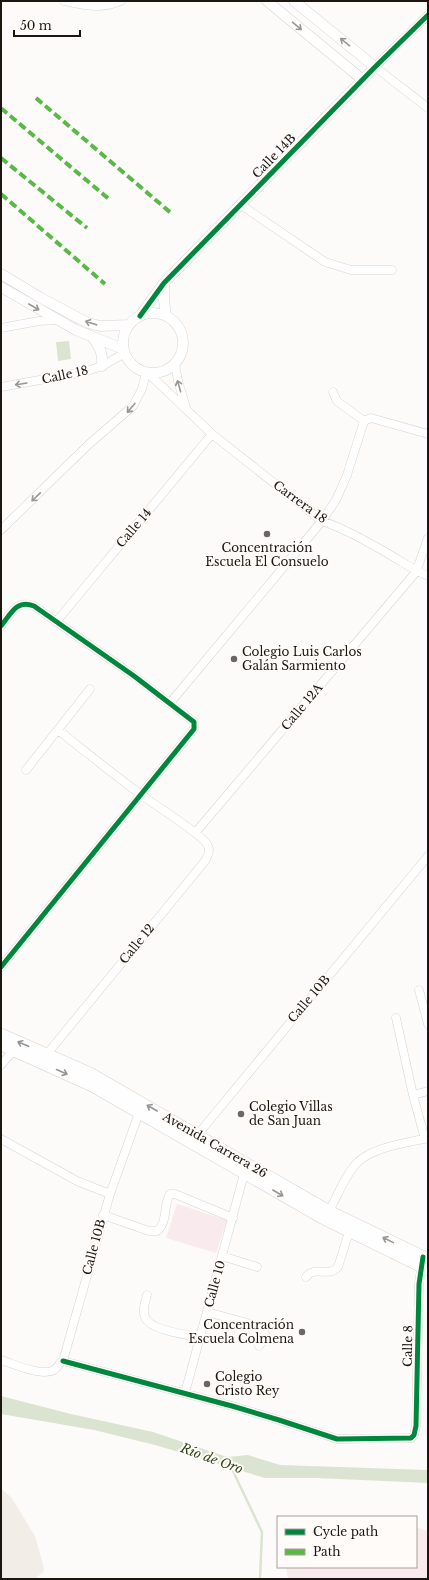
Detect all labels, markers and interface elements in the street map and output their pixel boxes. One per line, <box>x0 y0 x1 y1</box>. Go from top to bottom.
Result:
scale bar <box>14 12 80 38</box>
text: 50 m <box>20 18 52 33</box>
one-way arrow <box>292 21 303 30</box>
one-way arrow <box>339 38 350 47</box>
street label: Calle 14B <box>249 130 298 181</box>
one-way arrow <box>28 303 40 311</box>
one-way arrow <box>85 319 98 326</box>
street label: Calle 18 <box>40 362 89 387</box>
one-way arrow <box>15 380 28 388</box>
one-way arrow <box>175 380 182 393</box>
one-way arrow <box>126 403 135 413</box>
street label: Carrera 18 <box>270 477 330 526</box>
one-way arrow <box>31 492 41 501</box>
street label: Calle 14 <box>113 505 154 550</box>
marker: Concentración Escuela El Consuelo <box>262 529 272 539</box>
place label: Concentración Escuela El Consuelo <box>205 540 329 569</box>
place label: Colegio Luis Carlos Galán Sarmiento <box>242 644 362 673</box>
marker: Colegio Luis Carlos Galán Sarmiento <box>229 654 239 664</box>
street label: Calle 12A <box>278 680 326 733</box>
street label: Calle 12 <box>116 921 157 967</box>
street label: Calle 10B <box>284 972 333 1026</box>
one-way arrow <box>18 1039 30 1047</box>
one-way arrow <box>56 1069 68 1076</box>
place label: Colegio Villas de San Juan <box>249 1099 333 1128</box>
one-way arrow <box>146 1104 158 1112</box>
street label: Avenida Carrera 26 <box>159 1108 270 1181</box>
marker: Colegio Villas de San Juan <box>236 1109 246 1119</box>
one-way arrow <box>272 1190 284 1198</box>
street label: Calle 10B <box>79 1217 108 1277</box>
one-way arrow <box>382 1236 394 1243</box>
street label: Calle 10 <box>201 1259 228 1309</box>
place label: Concentración Escuela Colmena <box>189 1317 294 1346</box>
street label: Calle 8 <box>400 1325 415 1367</box>
marker: Concentración Escuela Colmena <box>297 1327 307 1337</box>
place label: Colegio Cristo Rey <box>215 1369 280 1398</box>
marker: Colegio Cristo Rey <box>202 1379 212 1389</box>
water label: Río de Oro <box>177 1439 246 1478</box>
legend <box>277 1516 417 1568</box>
text: Cycle path <box>313 1524 378 1539</box>
text: Path <box>313 1544 341 1559</box>

